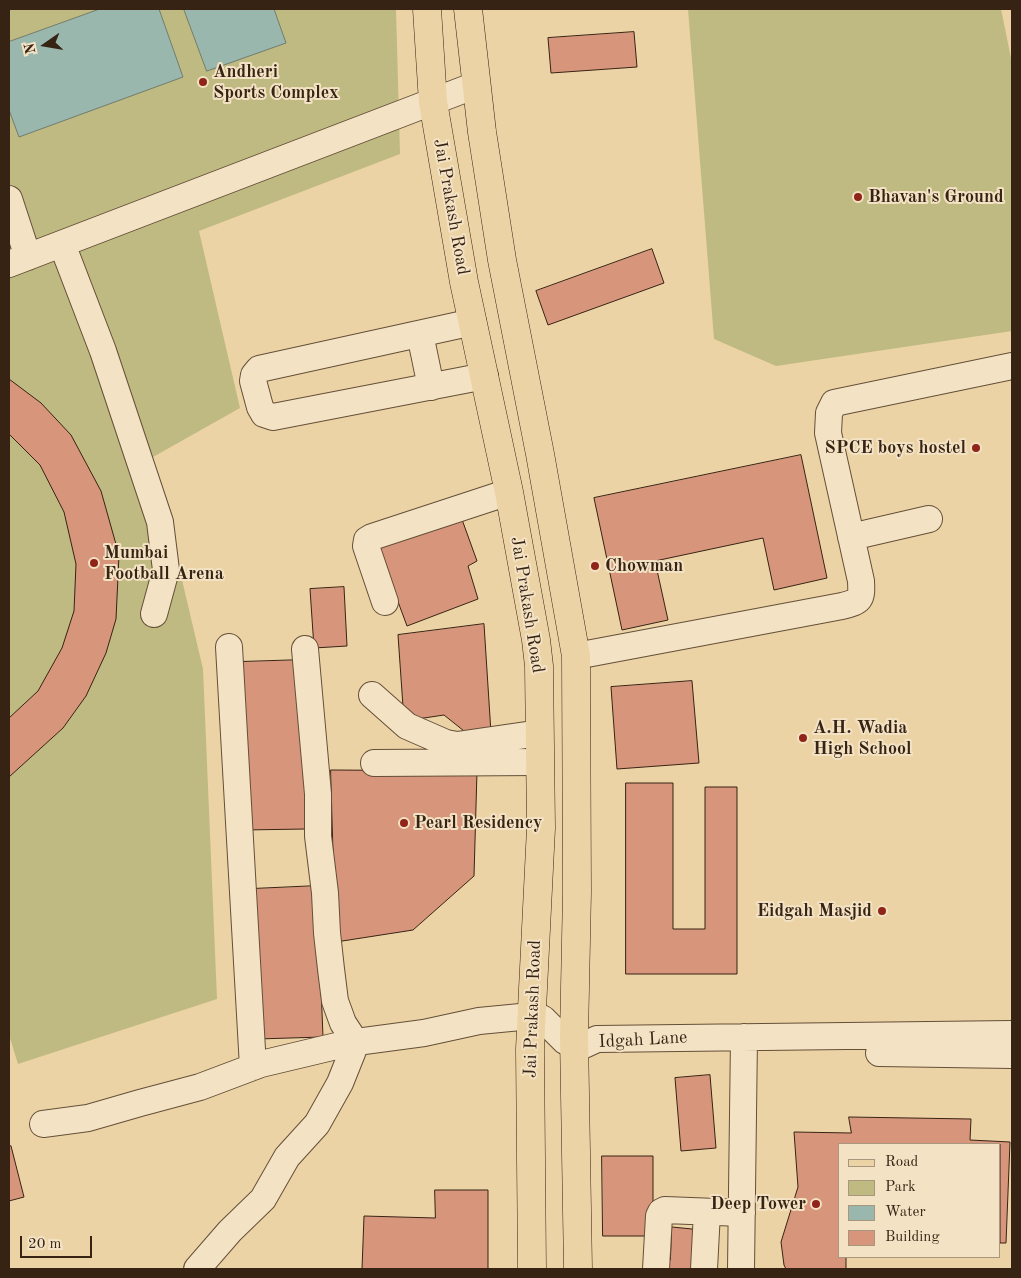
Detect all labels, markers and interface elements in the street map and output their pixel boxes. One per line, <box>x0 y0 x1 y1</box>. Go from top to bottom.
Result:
north arrow <box>20 20 70 70</box>
text: N <box>22 42 38 55</box>
place label: Andheri Sports Complex <box>213 61 339 104</box>
marker: Andheri Sports Complex <box>197 76 209 88</box>
street label: Jai Prakash Road <box>428 137 474 277</box>
place label: Bhavan's Ground <box>868 186 1004 208</box>
marker: Bhavan's Ground <box>852 191 864 203</box>
place label: SPCE boys hostel <box>825 437 966 459</box>
marker: SPCE boys hostel <box>970 442 982 454</box>
street label: Jai Prakash Road <box>506 535 548 675</box>
place label: Mumbai Football Arena <box>104 542 224 584</box>
place label: Chowman <box>605 555 683 577</box>
marker: Mumbai Football Arena <box>88 557 100 569</box>
marker: Chowman <box>589 560 601 572</box>
place label: A.H. Wadia High School <box>813 717 912 760</box>
marker: A.H. Wadia High School <box>797 732 809 744</box>
place label: Pearl Residency <box>414 812 542 834</box>
marker: Pearl Residency <box>398 817 410 829</box>
place label: Eidgah Masjid <box>757 900 872 922</box>
marker: Eidgah Masjid <box>876 905 888 917</box>
street label: Jai Prakash Road <box>520 940 546 1078</box>
street label: Idgah Lane <box>598 1027 688 1053</box>
legend <box>838 1143 1001 1258</box>
text: Road <box>885 1155 918 1170</box>
text: Park <box>885 1180 916 1195</box>
place label: Deep Tower <box>710 1193 806 1215</box>
marker: Deep Tower <box>810 1198 822 1210</box>
text: Water <box>885 1205 926 1220</box>
scale bar <box>22 1226 95 1258</box>
text: Building <box>885 1230 940 1245</box>
text: 20 m <box>28 1237 62 1252</box>

